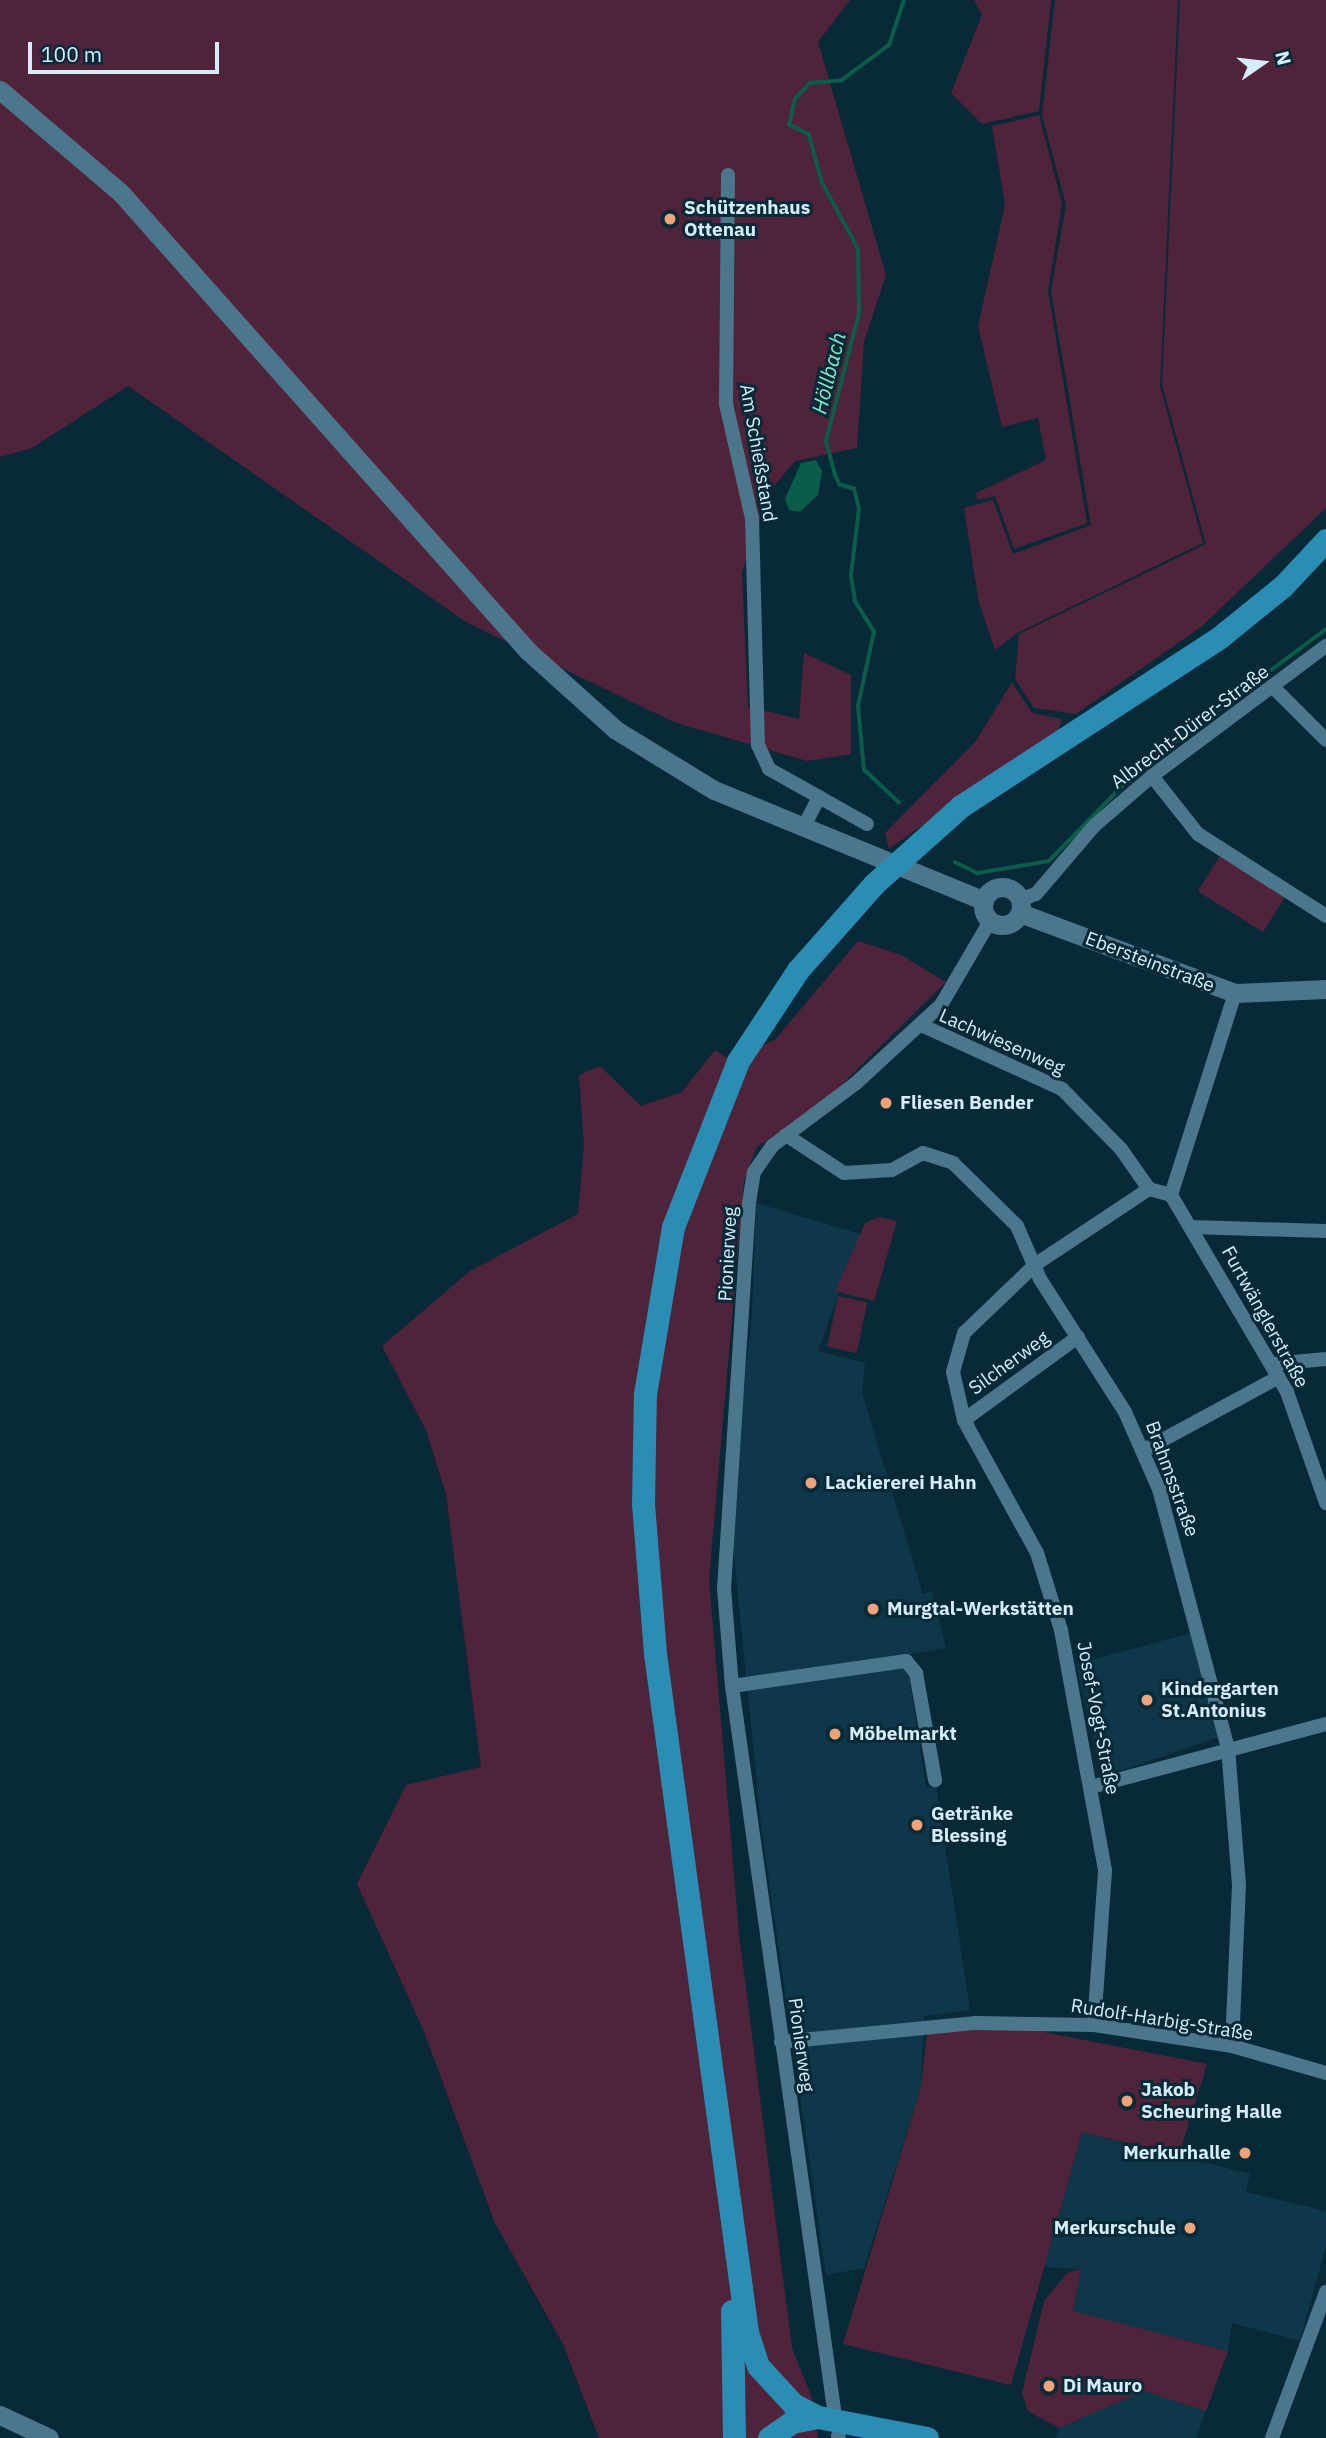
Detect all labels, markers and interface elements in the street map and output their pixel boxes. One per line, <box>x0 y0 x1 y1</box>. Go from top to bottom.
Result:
scale bar <box>32 28 222 72</box>
north arrow <box>1228 28 1298 98</box>
text: 100 m <box>41 40 102 68</box>
text: N <box>1270 48 1297 67</box>
place label: Schützenhaus Ottenau <box>684 197 810 241</box>
marker: Schützenhaus Ottenau <box>662 211 678 227</box>
water label: Höllbach <box>806 330 850 416</box>
street label: Am Schießstand <box>735 382 781 524</box>
street label: Albrecht-Dürer-Straße <box>1107 660 1273 794</box>
street label: Ebersteinstraße <box>1082 927 1218 997</box>
street label: Lachwiesenweg <box>936 1004 1068 1080</box>
place label: Fliesen Bender <box>900 1092 1034 1114</box>
marker: Fliesen Bender <box>878 1095 894 1111</box>
street label: Pionierweg <box>714 1206 742 1302</box>
street label: Furtwänglerstraße <box>1217 1242 1313 1392</box>
street label: Silcherweg <box>964 1326 1054 1400</box>
street label: Brahmsstraße <box>1141 1418 1203 1540</box>
place label: Lackiererei Hahn <box>825 1472 977 1494</box>
marker: Lackiererei Hahn <box>803 1475 819 1491</box>
place label: Murgtal-Werkstätten <box>887 1598 1074 1620</box>
marker: Murgtal-Werkstätten <box>865 1601 881 1617</box>
street label: Josef-Vogt-Straße <box>1072 1639 1124 1797</box>
place label: Kindergarten St.Antonius <box>1161 1678 1279 1722</box>
marker: Kindergarten St.Antonius <box>1139 1692 1155 1708</box>
place label: Möbelmarkt <box>849 1723 957 1745</box>
marker: Möbelmarkt <box>827 1726 843 1742</box>
place label: Getränke Blessing <box>931 1803 1013 1847</box>
marker: Getränke Blessing <box>909 1817 925 1833</box>
street label: Rudolf-Harbig-Straße <box>1069 1994 1255 2046</box>
street label: Pionierweg <box>783 1996 819 2094</box>
place label: Jakob Scheuring Halle <box>1141 2079 1282 2123</box>
marker: Jakob Scheuring Halle <box>1119 2093 1135 2109</box>
place label: Merkurhalle <box>1123 2142 1231 2164</box>
marker: Merkurhalle <box>1237 2145 1253 2161</box>
place label: Merkurschule <box>1054 2217 1176 2239</box>
marker: Merkurschule <box>1182 2220 1198 2236</box>
place label: Di Mauro <box>1063 2375 1142 2397</box>
marker: Di Mauro <box>1041 2378 1057 2394</box>

